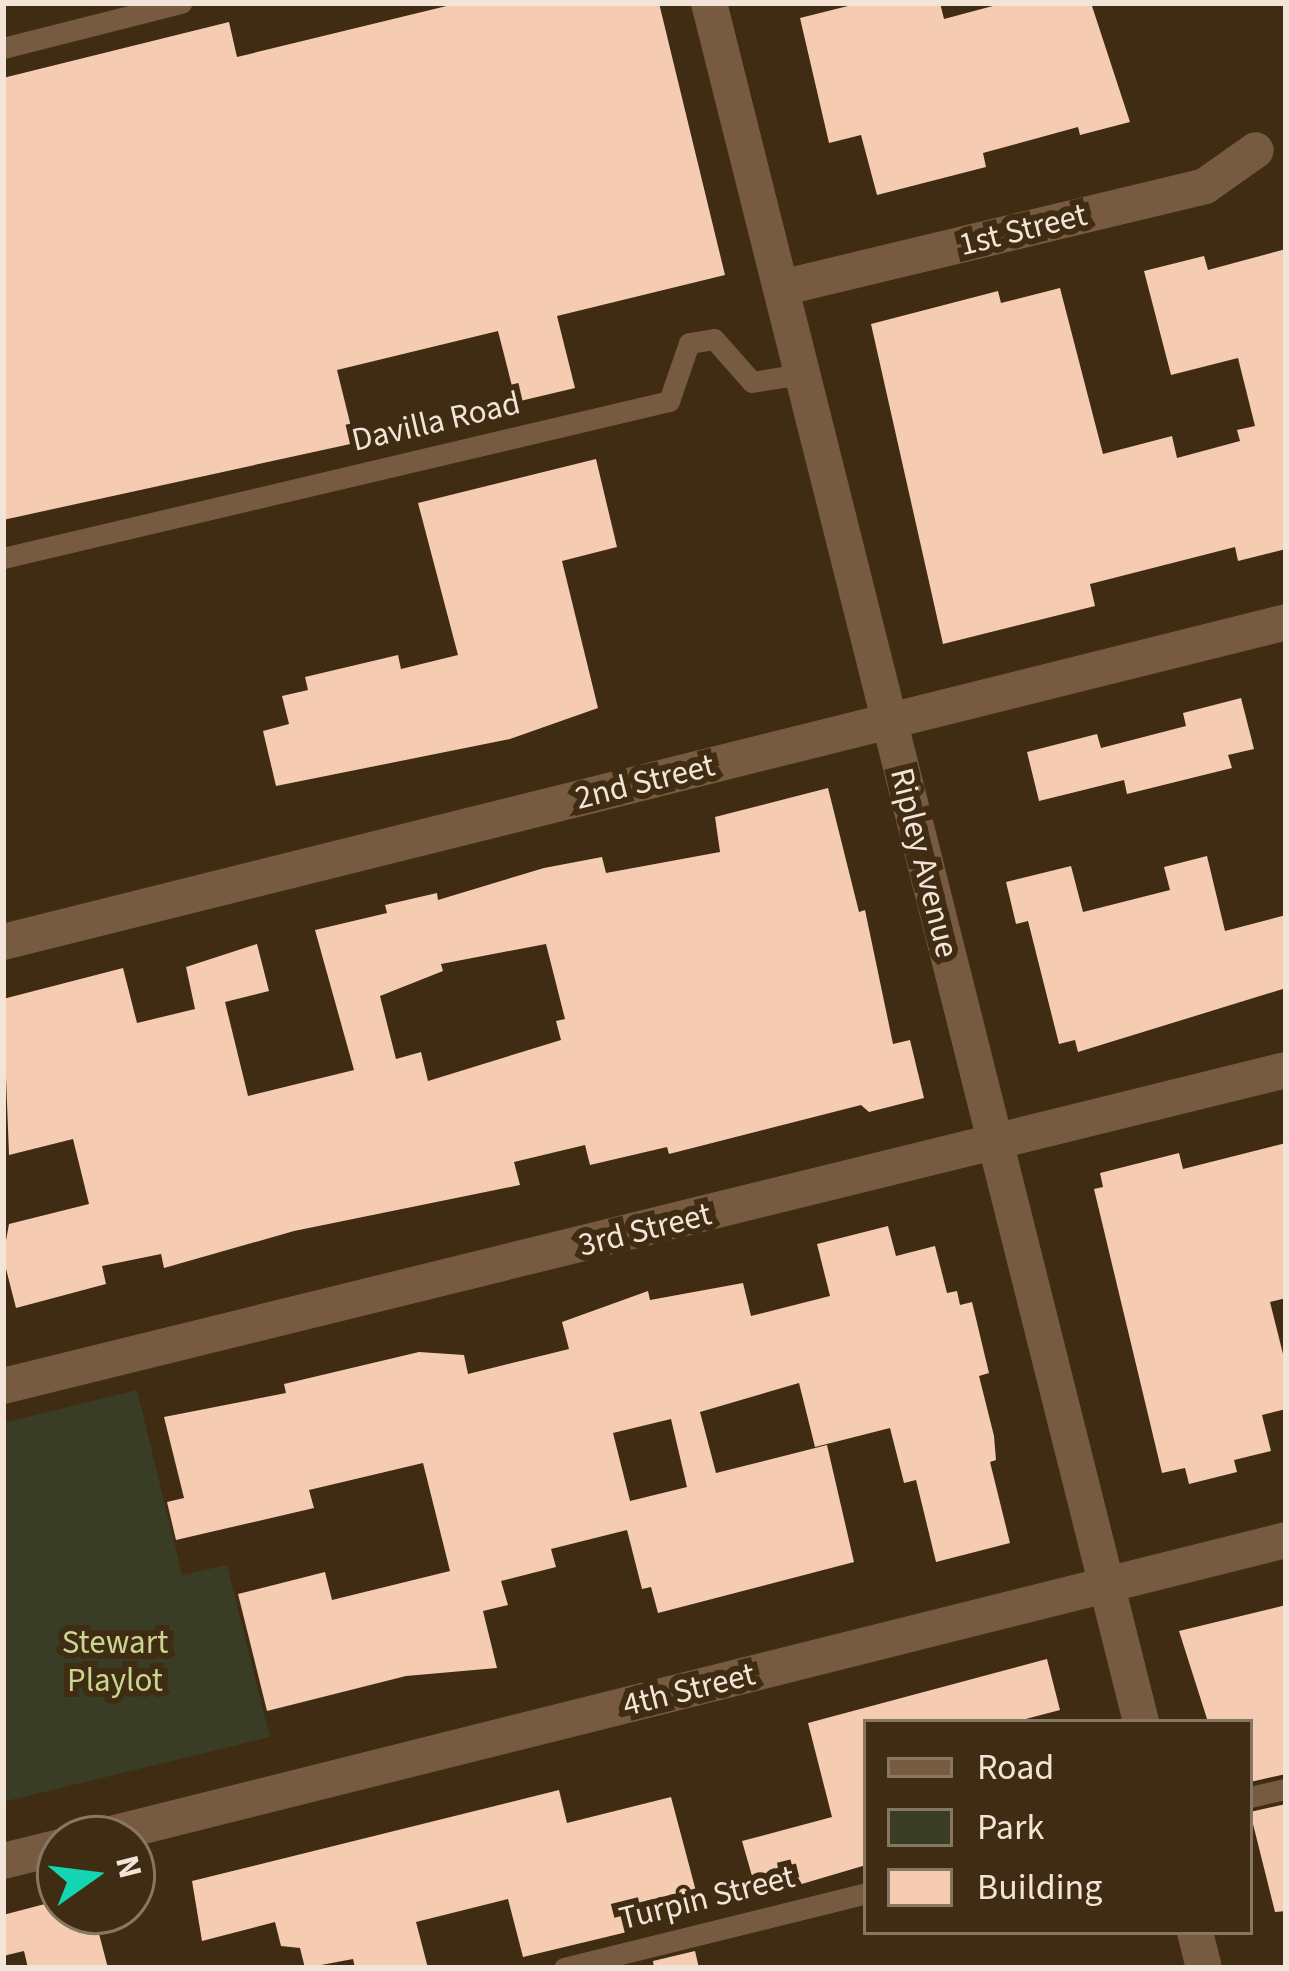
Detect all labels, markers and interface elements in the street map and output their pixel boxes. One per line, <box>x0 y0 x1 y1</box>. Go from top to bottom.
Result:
street label: 1st Street <box>955 195 1091 265</box>
street label: Davilla Road <box>348 383 524 461</box>
street label: 2nd Street <box>571 746 719 818</box>
street label: Ripley Avenue <box>881 764 967 962</box>
street label: 3rd Street <box>575 1194 715 1266</box>
park label: Stewart Playlot <box>62 1623 168 1701</box>
street label: 4th Street <box>619 1654 759 1726</box>
legend <box>863 1719 1253 1935</box>
text: Road <box>977 1742 1054 1793</box>
text: Park <box>977 1802 1044 1853</box>
north arrow <box>36 1815 156 1935</box>
text: N <box>103 1851 154 1883</box>
street label: Turpin Street <box>615 1857 799 1939</box>
text: Building <box>977 1862 1102 1913</box>

